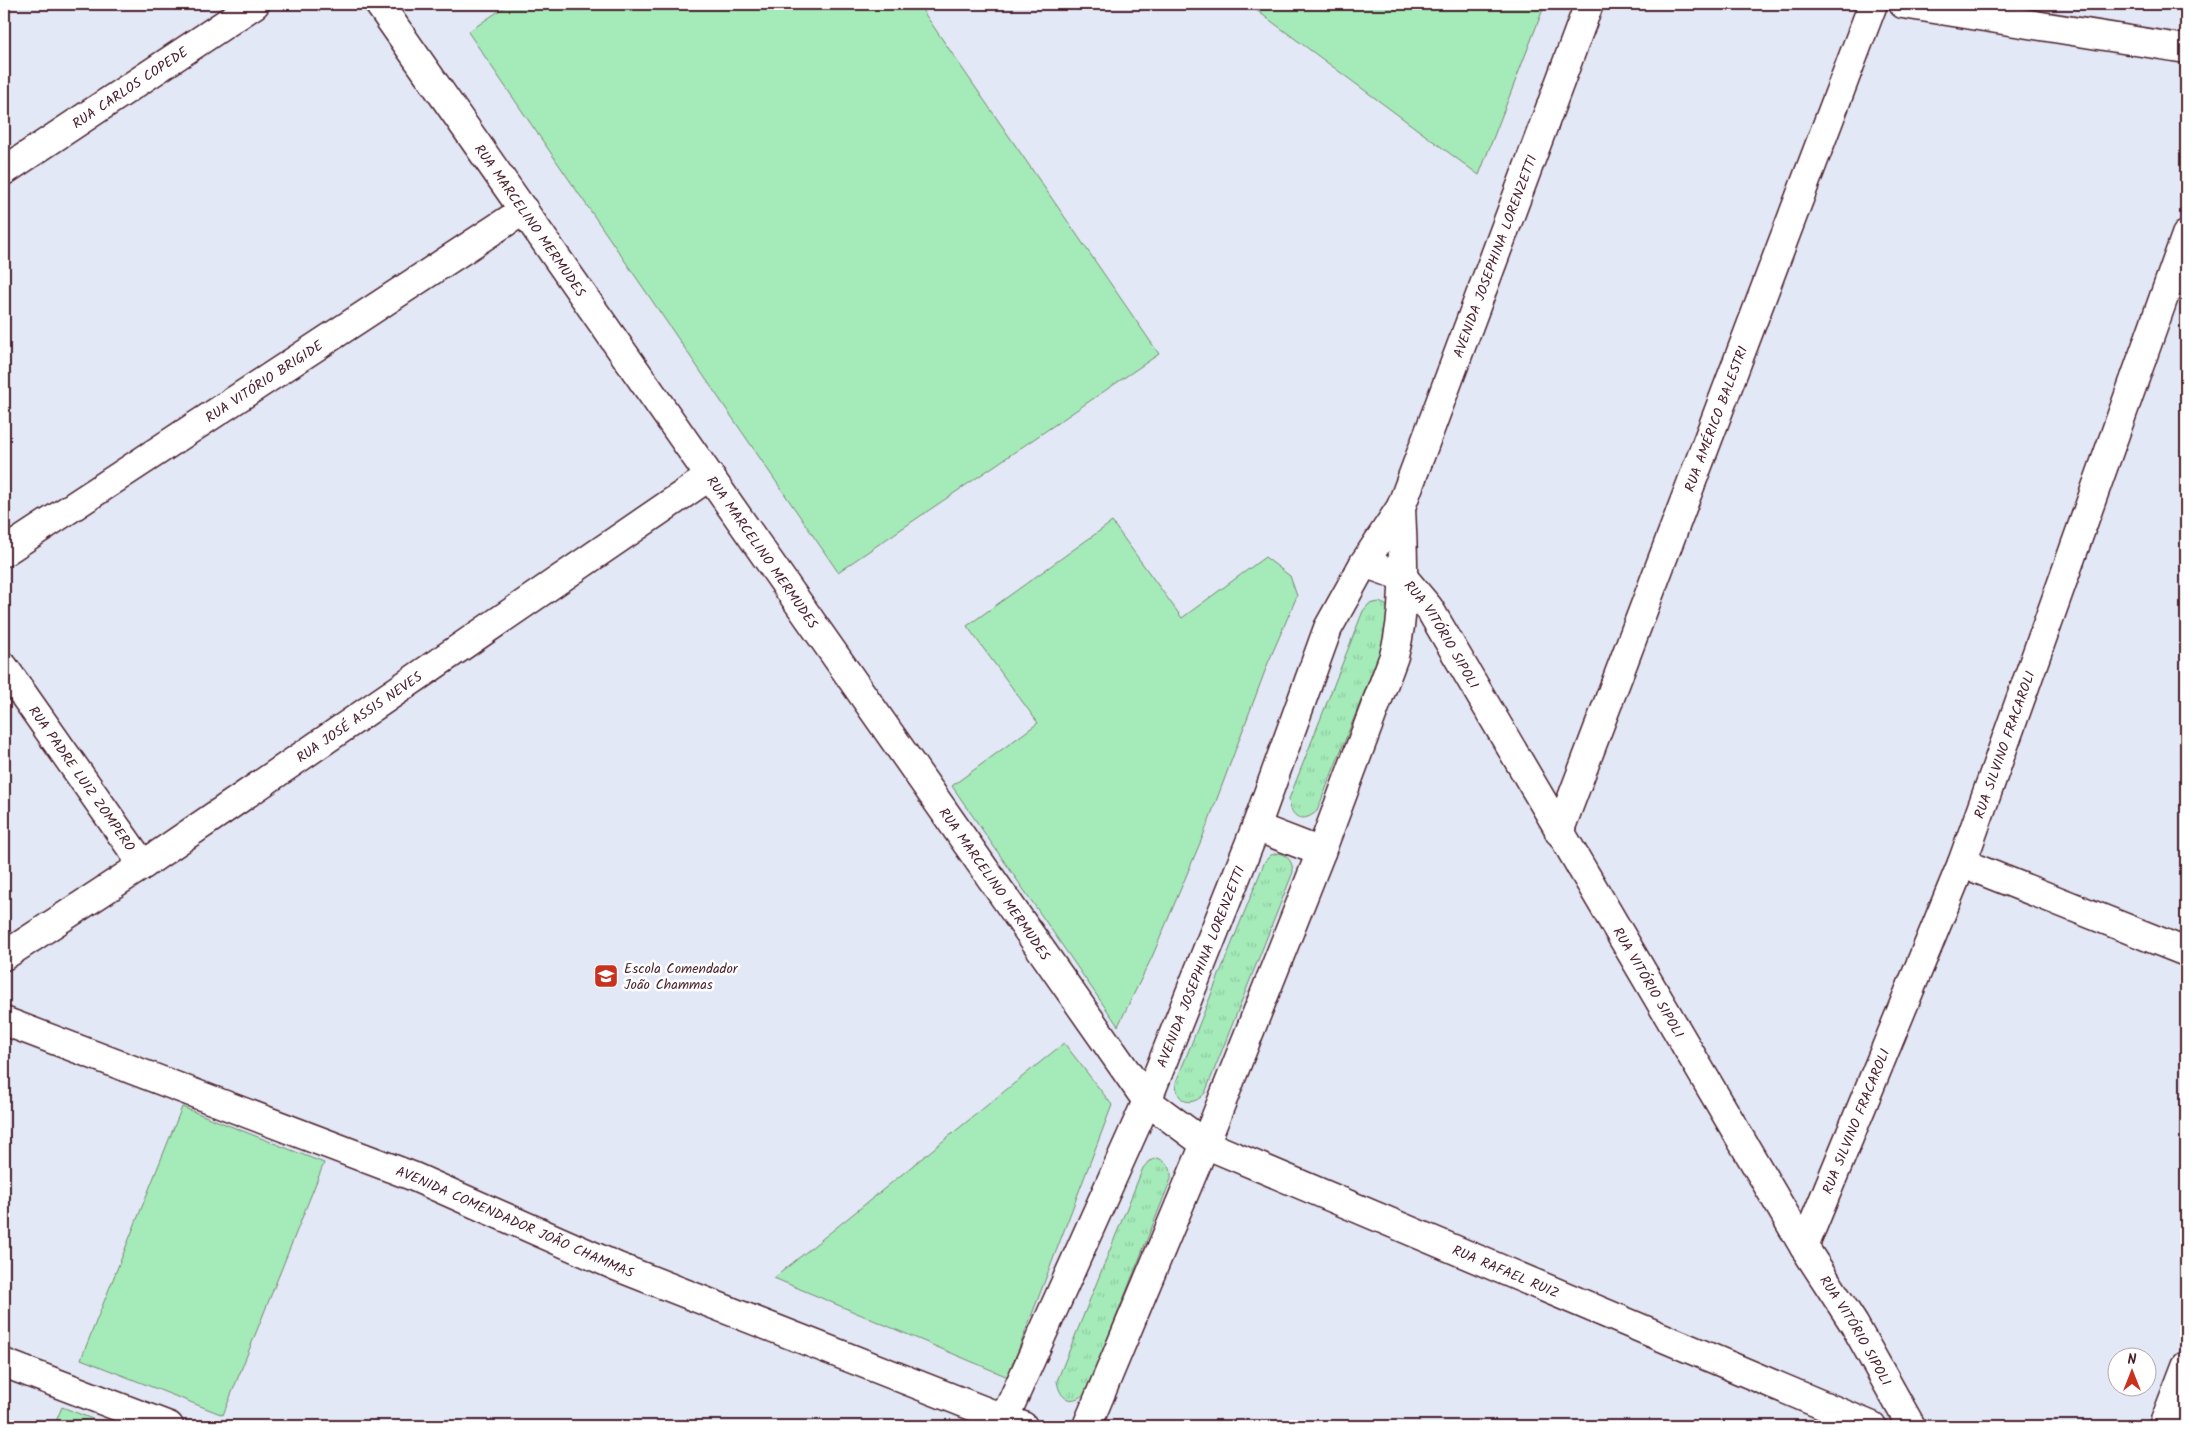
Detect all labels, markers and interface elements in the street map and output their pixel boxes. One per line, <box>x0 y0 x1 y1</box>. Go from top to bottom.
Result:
street label: RUA CARLOS COPEDE <box>68 41 193 135</box>
street label: RUA MARCELINO MERMUDES <box>468 140 591 302</box>
street label: AVENIDA JOSEPHINA LORENZETTI <box>1448 152 1544 361</box>
street label: RUA VITÓRIO BRIGIDE <box>201 335 328 429</box>
street label: RUA AMÉRICO BALESTRI <box>1679 343 1754 495</box>
street label: RUA MARCELINO MERMUDES <box>701 472 823 634</box>
street label: RUA VITÓRIO SIPOLI <box>1398 576 1484 693</box>
street label: RUA JOSÉ ASSIS NEVES <box>292 666 427 769</box>
street label: RUA SILVINO FRACAROLI <box>1969 668 2042 822</box>
street label: RUA PADRE LUIZ ZOMPERO <box>22 702 140 857</box>
street label: RUA MARCELINO MERMUDES <box>933 803 1056 966</box>
street label: AVENIDA JOSEPHINA LORENZETTI <box>1151 863 1251 1071</box>
street label: RUA VITÓRIO SIPOLI <box>1607 923 1689 1043</box>
place label: Escola Comendador João Chammas <box>624 958 739 996</box>
school or university icon: Escola Comendador João Chammas <box>593 963 619 989</box>
street label: RUA SILVINO FRACAROLI <box>1817 1046 1896 1198</box>
street label: AVENIDA COMENDADOR JOÃO CHAMMAS <box>392 1161 637 1284</box>
street label: RUA RAFAEL RUIZ <box>1449 1240 1562 1305</box>
street label: RUA VITÓRIO SIPOLI <box>1813 1271 1896 1390</box>
north arrow <box>2108 1348 2158 1398</box>
text: N <box>2128 1349 2137 1371</box>

